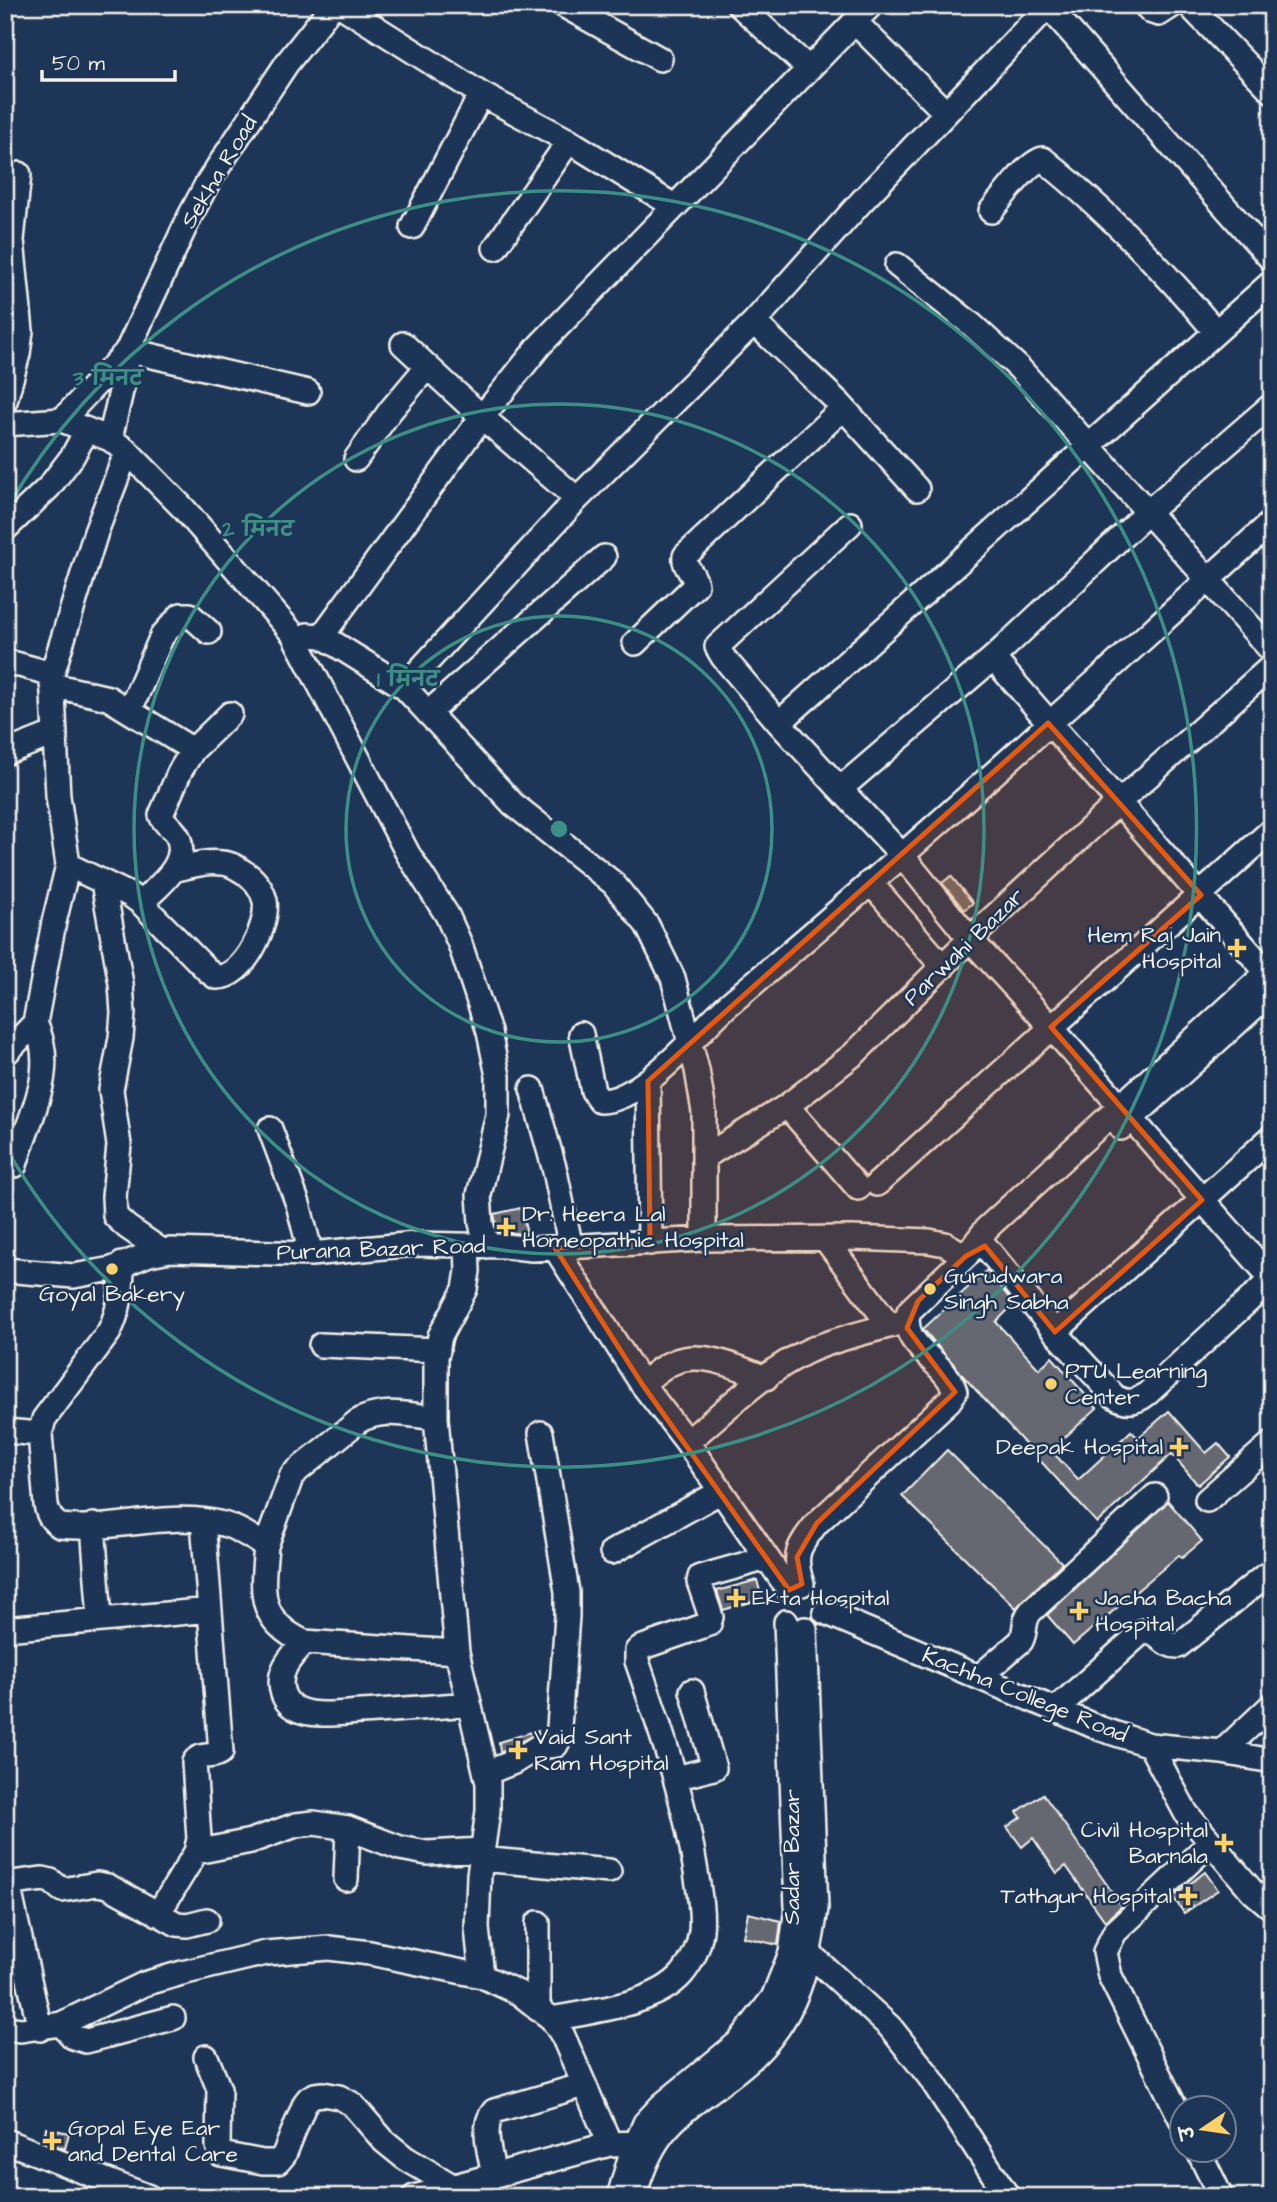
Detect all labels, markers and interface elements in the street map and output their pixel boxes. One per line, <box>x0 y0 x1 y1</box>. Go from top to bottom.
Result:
scale bar <box>42 38 175 82</box>
text: 50 m <box>52 49 106 78</box>
street label: Sekha Road <box>173 109 265 234</box>
text: 3 मिनट <box>72 362 145 393</box>
text: 2 मिनट <box>221 513 296 544</box>
text: 1 मिनट <box>377 663 441 694</box>
centre of rings <box>547 817 571 841</box>
street label: Parwahi Bazar <box>896 881 1032 1013</box>
place label: Hem Raj Jain Hospital <box>1087 919 1221 977</box>
marker: Hem Raj Jain Hospital <box>1227 938 1247 958</box>
place label: Dr. Heera Lal Homeopathic Hospital <box>522 1198 744 1256</box>
marker: Dr. Heera Lal Homeopathic Hospital <box>496 1217 516 1237</box>
street label: Purana Bazar Road <box>276 1229 486 1269</box>
place label: Gurudwara Singh Sabha <box>944 1260 1069 1319</box>
marker: Goyal Bakery <box>104 1261 120 1277</box>
place label: Goyal Bakery <box>39 1278 185 1311</box>
marker: Gurudwara Singh Sabha <box>922 1281 938 1297</box>
place label: PTU Learning Center <box>1065 1355 1207 1413</box>
marker: PTU Learning Center <box>1043 1376 1059 1392</box>
place label: Deepak Hospital <box>996 1431 1163 1463</box>
marker: Deepak Hospital <box>1169 1437 1189 1457</box>
place label: Ekta Hospital <box>752 1582 889 1614</box>
place label: Jacha Bacha Hospital <box>1095 1582 1232 1640</box>
marker: Ekta Hospital <box>726 1588 746 1608</box>
marker: Jacha Bacha Hospital <box>1069 1601 1089 1621</box>
street label: Kachha College Road <box>917 1639 1133 1752</box>
place label: Vaid Sant Ram Hospital <box>534 1721 669 1779</box>
marker: Vaid Sant Ram Hospital <box>508 1740 528 1760</box>
street label: Sadar Bazar <box>776 1789 808 1925</box>
place label: Civil Hospital Barnala <box>1081 1814 1208 1872</box>
marker: Civil Hospital Barnala <box>1214 1833 1234 1853</box>
place label: Tathgur Hospital <box>1001 1880 1172 1913</box>
marker: Tathgur Hospital <box>1178 1886 1198 1906</box>
north arrow <box>1168 2094 1238 2164</box>
place label: Gopal Eye Ear and Dental Care <box>68 2112 238 2170</box>
text: उ <box>1173 2121 1203 2144</box>
marker: Gopal Eye Ear and Dental Care <box>42 2131 62 2151</box>

